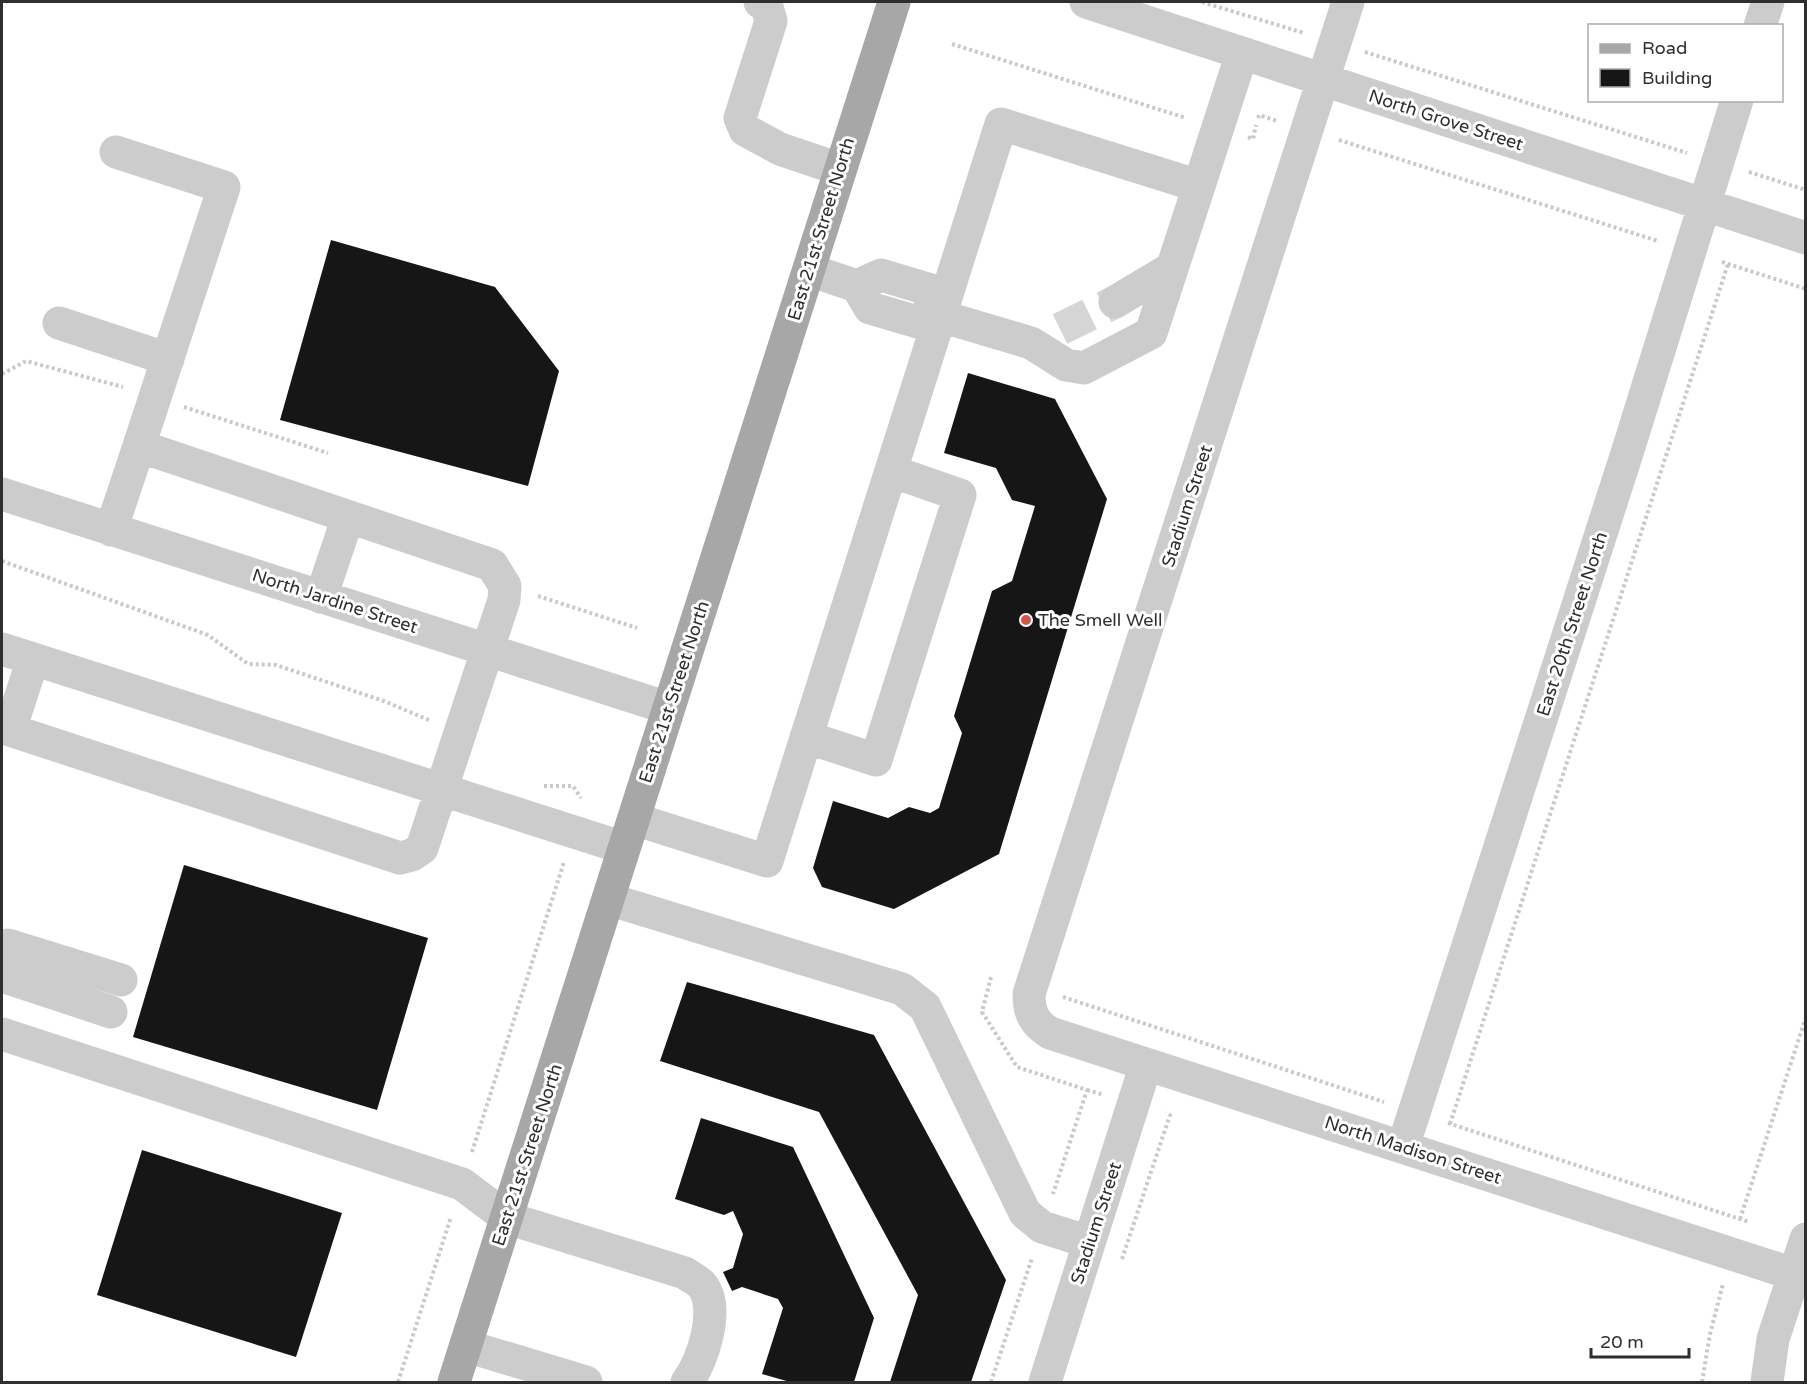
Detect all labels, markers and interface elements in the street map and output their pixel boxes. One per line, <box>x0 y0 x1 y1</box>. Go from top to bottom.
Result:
legend <box>1588 24 1783 102</box>
text: Road <box>1642 37 1687 59</box>
text: Building <box>1642 67 1712 89</box>
street label: North Grove Street <box>1366 85 1526 155</box>
street label: East 21st Street North <box>783 135 859 323</box>
street label: Stadium Street <box>1157 442 1217 570</box>
street label: East 20th Street North <box>1532 529 1612 719</box>
street label: North Jardine Street <box>249 564 421 638</box>
street label: East 21st Street North <box>634 598 714 786</box>
place label: The Smell Well <box>1038 609 1163 631</box>
marker: The Smell Well <box>1019 613 1033 627</box>
street label: East 21st Street North <box>487 1061 567 1249</box>
street label: North Madison Street <box>1322 1111 1504 1189</box>
street label: Stadium Street <box>1066 1159 1126 1287</box>
scale bar <box>1591 1321 1688 1359</box>
text: 20 m <box>1600 1331 1644 1353</box>

